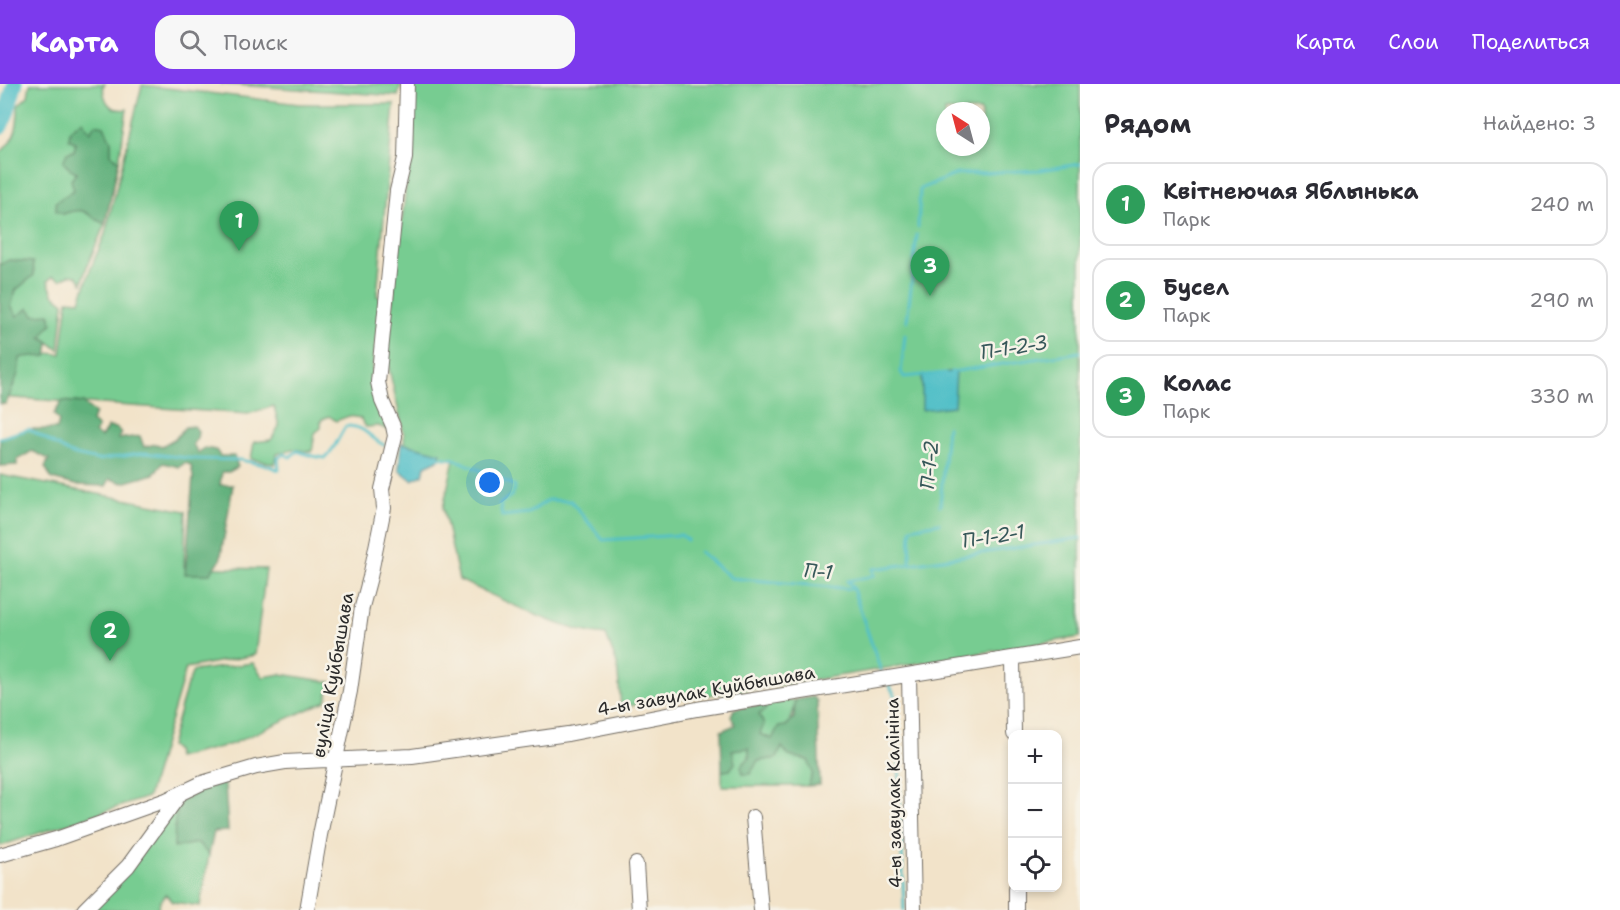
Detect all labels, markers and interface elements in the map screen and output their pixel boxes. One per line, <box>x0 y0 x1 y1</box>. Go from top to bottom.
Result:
search box <box>155 15 575 69</box>
text: Карта <box>30 23 119 61</box>
icon: search <box>176 26 209 59</box>
text: Поиск <box>224 28 288 57</box>
text: Карта <box>1295 28 1355 56</box>
text: Слои <box>1388 28 1439 56</box>
text: Поделиться <box>1472 28 1590 56</box>
north arrow <box>936 102 990 156</box>
text: Рядом <box>1104 106 1191 141</box>
text: Найдено: 3 <box>1483 110 1596 136</box>
text: Квітнеючая Яблынька <box>1163 177 1418 206</box>
text: 1 <box>1121 191 1130 217</box>
text: 240 m <box>1529 191 1594 217</box>
pin: 1 <box>220 202 258 251</box>
text: Парк <box>1163 206 1210 232</box>
pin: 3 <box>910 246 950 296</box>
text: Бусел <box>1163 273 1229 302</box>
text: 2 <box>1119 287 1133 313</box>
text: 290 m <box>1529 287 1594 313</box>
text: Парк <box>1163 302 1210 328</box>
water label: П-1-2-3 <box>978 329 1050 365</box>
text: Колас <box>1163 369 1232 398</box>
text: 3 <box>1119 383 1133 409</box>
text: 330 m <box>1530 383 1594 409</box>
text: Парк <box>1163 398 1210 424</box>
water label: П-1-2 <box>914 440 944 490</box>
your location <box>475 468 504 497</box>
water label: П-1-2-1 <box>960 518 1027 554</box>
water label: П-1 <box>803 557 834 585</box>
street label: вуліца Куйбышава <box>307 590 359 760</box>
pin: 2 <box>90 612 130 661</box>
street label: 4-ы завулак Куйбышава <box>595 660 817 722</box>
street label: 4-ы завулак Калініна <box>880 697 908 889</box>
map controls <box>1008 730 1062 892</box>
button: + <box>1008 730 1062 784</box>
button: − <box>1008 784 1062 838</box>
button: locate <box>1008 838 1062 892</box>

